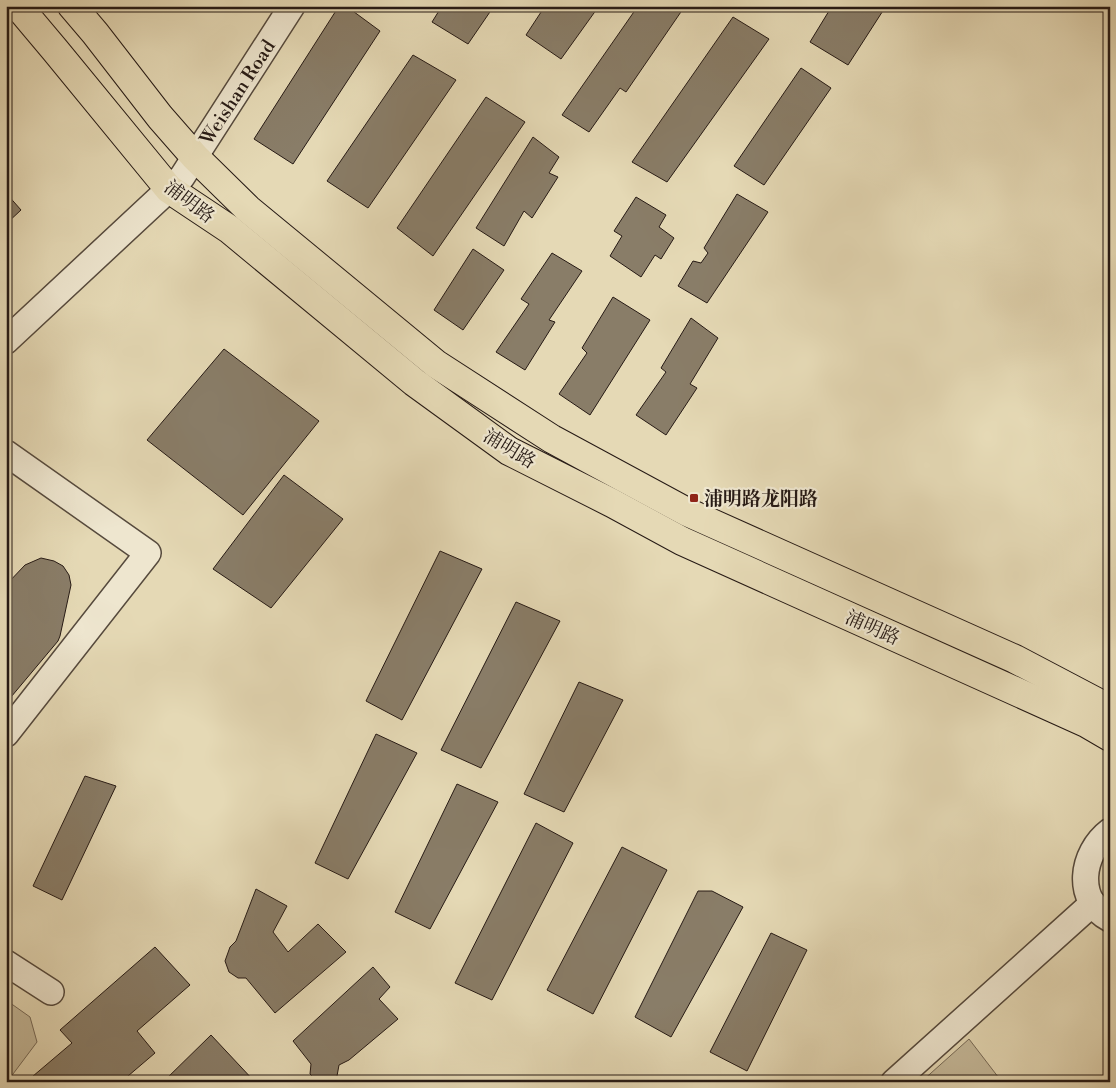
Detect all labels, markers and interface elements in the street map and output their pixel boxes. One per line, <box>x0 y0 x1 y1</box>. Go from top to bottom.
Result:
street label: Weishan Road <box>194 35 281 150</box>
street label: 浦明路 <box>159 175 219 229</box>
street label: 浦明路 <box>479 424 540 474</box>
place label: 浦明路龙阳路 <box>704 487 818 511</box>
marker: 浦明路龙阳路 <box>688 492 700 504</box>
street label: 浦明路 <box>842 605 904 650</box>

